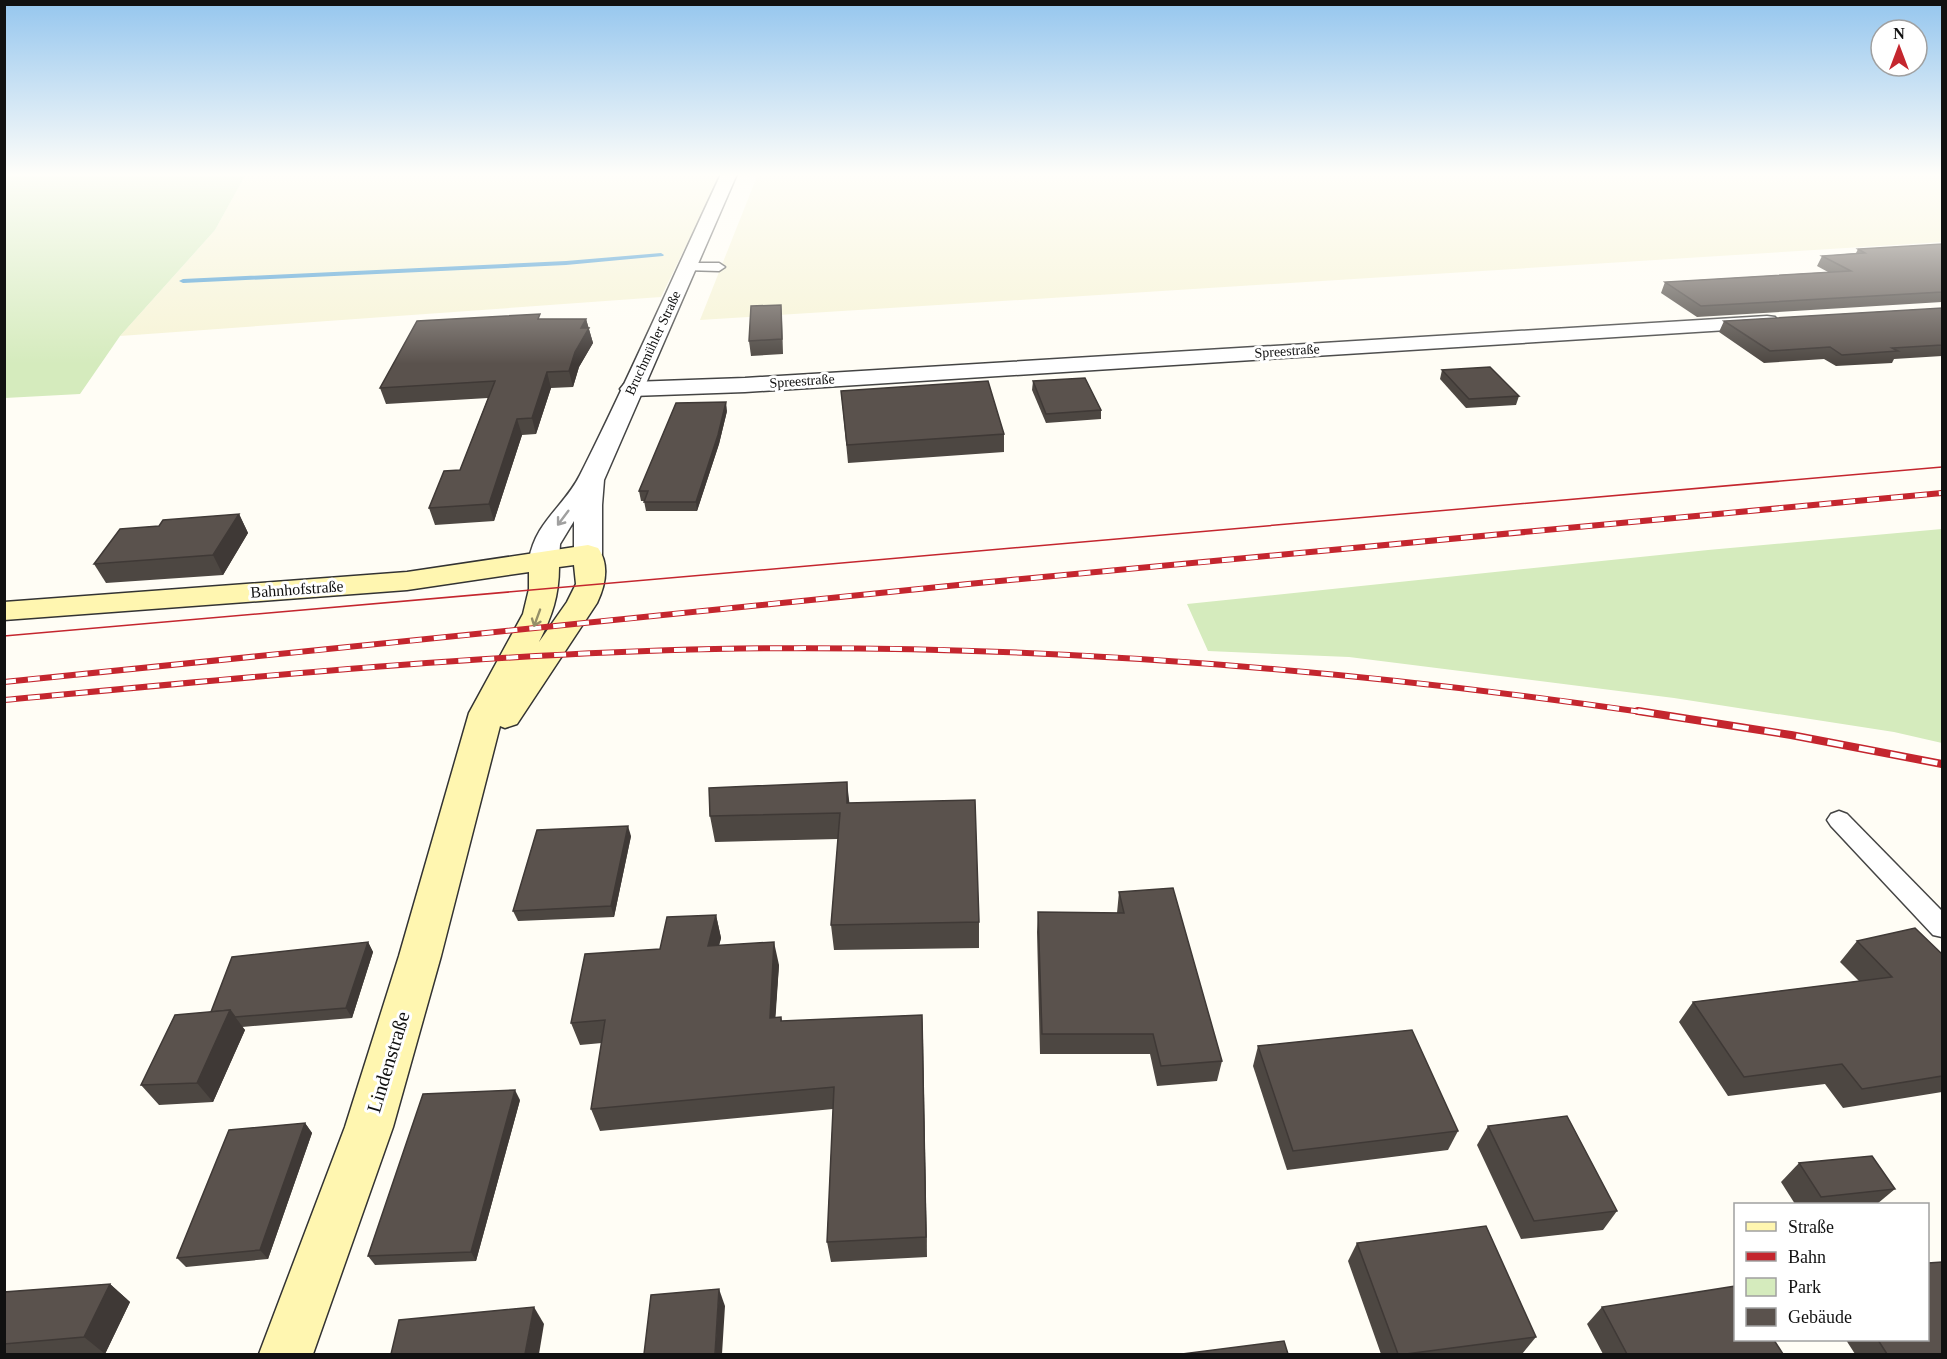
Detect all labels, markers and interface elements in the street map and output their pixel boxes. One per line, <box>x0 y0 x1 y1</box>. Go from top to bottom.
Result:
north arrow <box>1869 18 1929 78</box>
text: N <box>1893 25 1905 42</box>
street label: Bruchmühler Straße <box>622 289 684 397</box>
street label: Spreestraße <box>1254 341 1320 361</box>
street label: Spreestraße <box>769 371 835 391</box>
one-way arrow <box>556 509 569 525</box>
street label: Bahnhofstraße <box>250 577 344 601</box>
one-way arrow <box>530 608 541 626</box>
street label: Lindenstraße <box>362 1009 414 1115</box>
legend <box>1734 1203 1929 1341</box>
text: Straße <box>1788 1217 1834 1237</box>
text: Bahn <box>1788 1247 1826 1267</box>
text: Park <box>1788 1277 1821 1297</box>
text: Gebäude <box>1788 1307 1852 1327</box>

